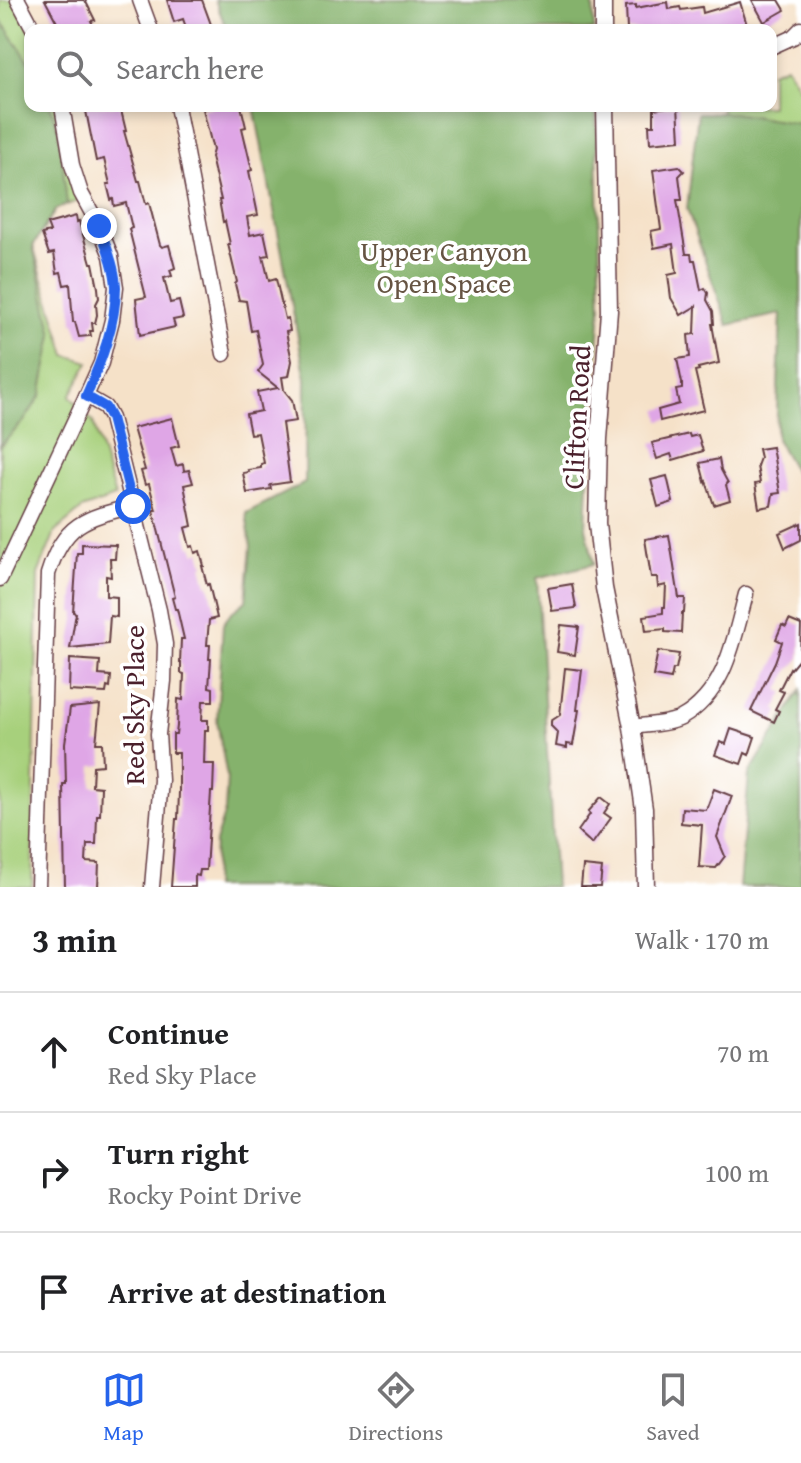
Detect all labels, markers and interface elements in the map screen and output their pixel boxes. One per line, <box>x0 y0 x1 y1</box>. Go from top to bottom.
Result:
search box <box>24 24 777 112</box>
icon: search <box>52 46 96 90</box>
text: Search here <box>116 46 264 90</box>
route end <box>81 208 117 244</box>
park label: Upper Canyon Open Space <box>360 230 528 303</box>
street label: Clifton Road <box>552 344 600 490</box>
route start <box>115 488 151 524</box>
street label: Red Sky Place <box>113 625 154 785</box>
text: 3 min <box>32 915 117 964</box>
text: Walk · 170 m <box>635 920 769 959</box>
text: Continue <box>108 1011 229 1055</box>
icon: ahead <box>32 1030 76 1074</box>
text: 70 m <box>717 1033 769 1072</box>
text: Red Sky Place <box>108 1055 257 1094</box>
text: Turn right <box>108 1131 249 1175</box>
icon: right <box>32 1150 76 1194</box>
text: 100 m <box>704 1153 769 1192</box>
text: Rocky Point Drive <box>108 1175 302 1214</box>
icon: arrive <box>32 1270 76 1314</box>
text: Arrive at destination <box>108 1270 386 1314</box>
tab: Map <box>102 1368 146 1448</box>
tab: Directions <box>349 1368 443 1448</box>
tab: Saved <box>646 1368 699 1448</box>

